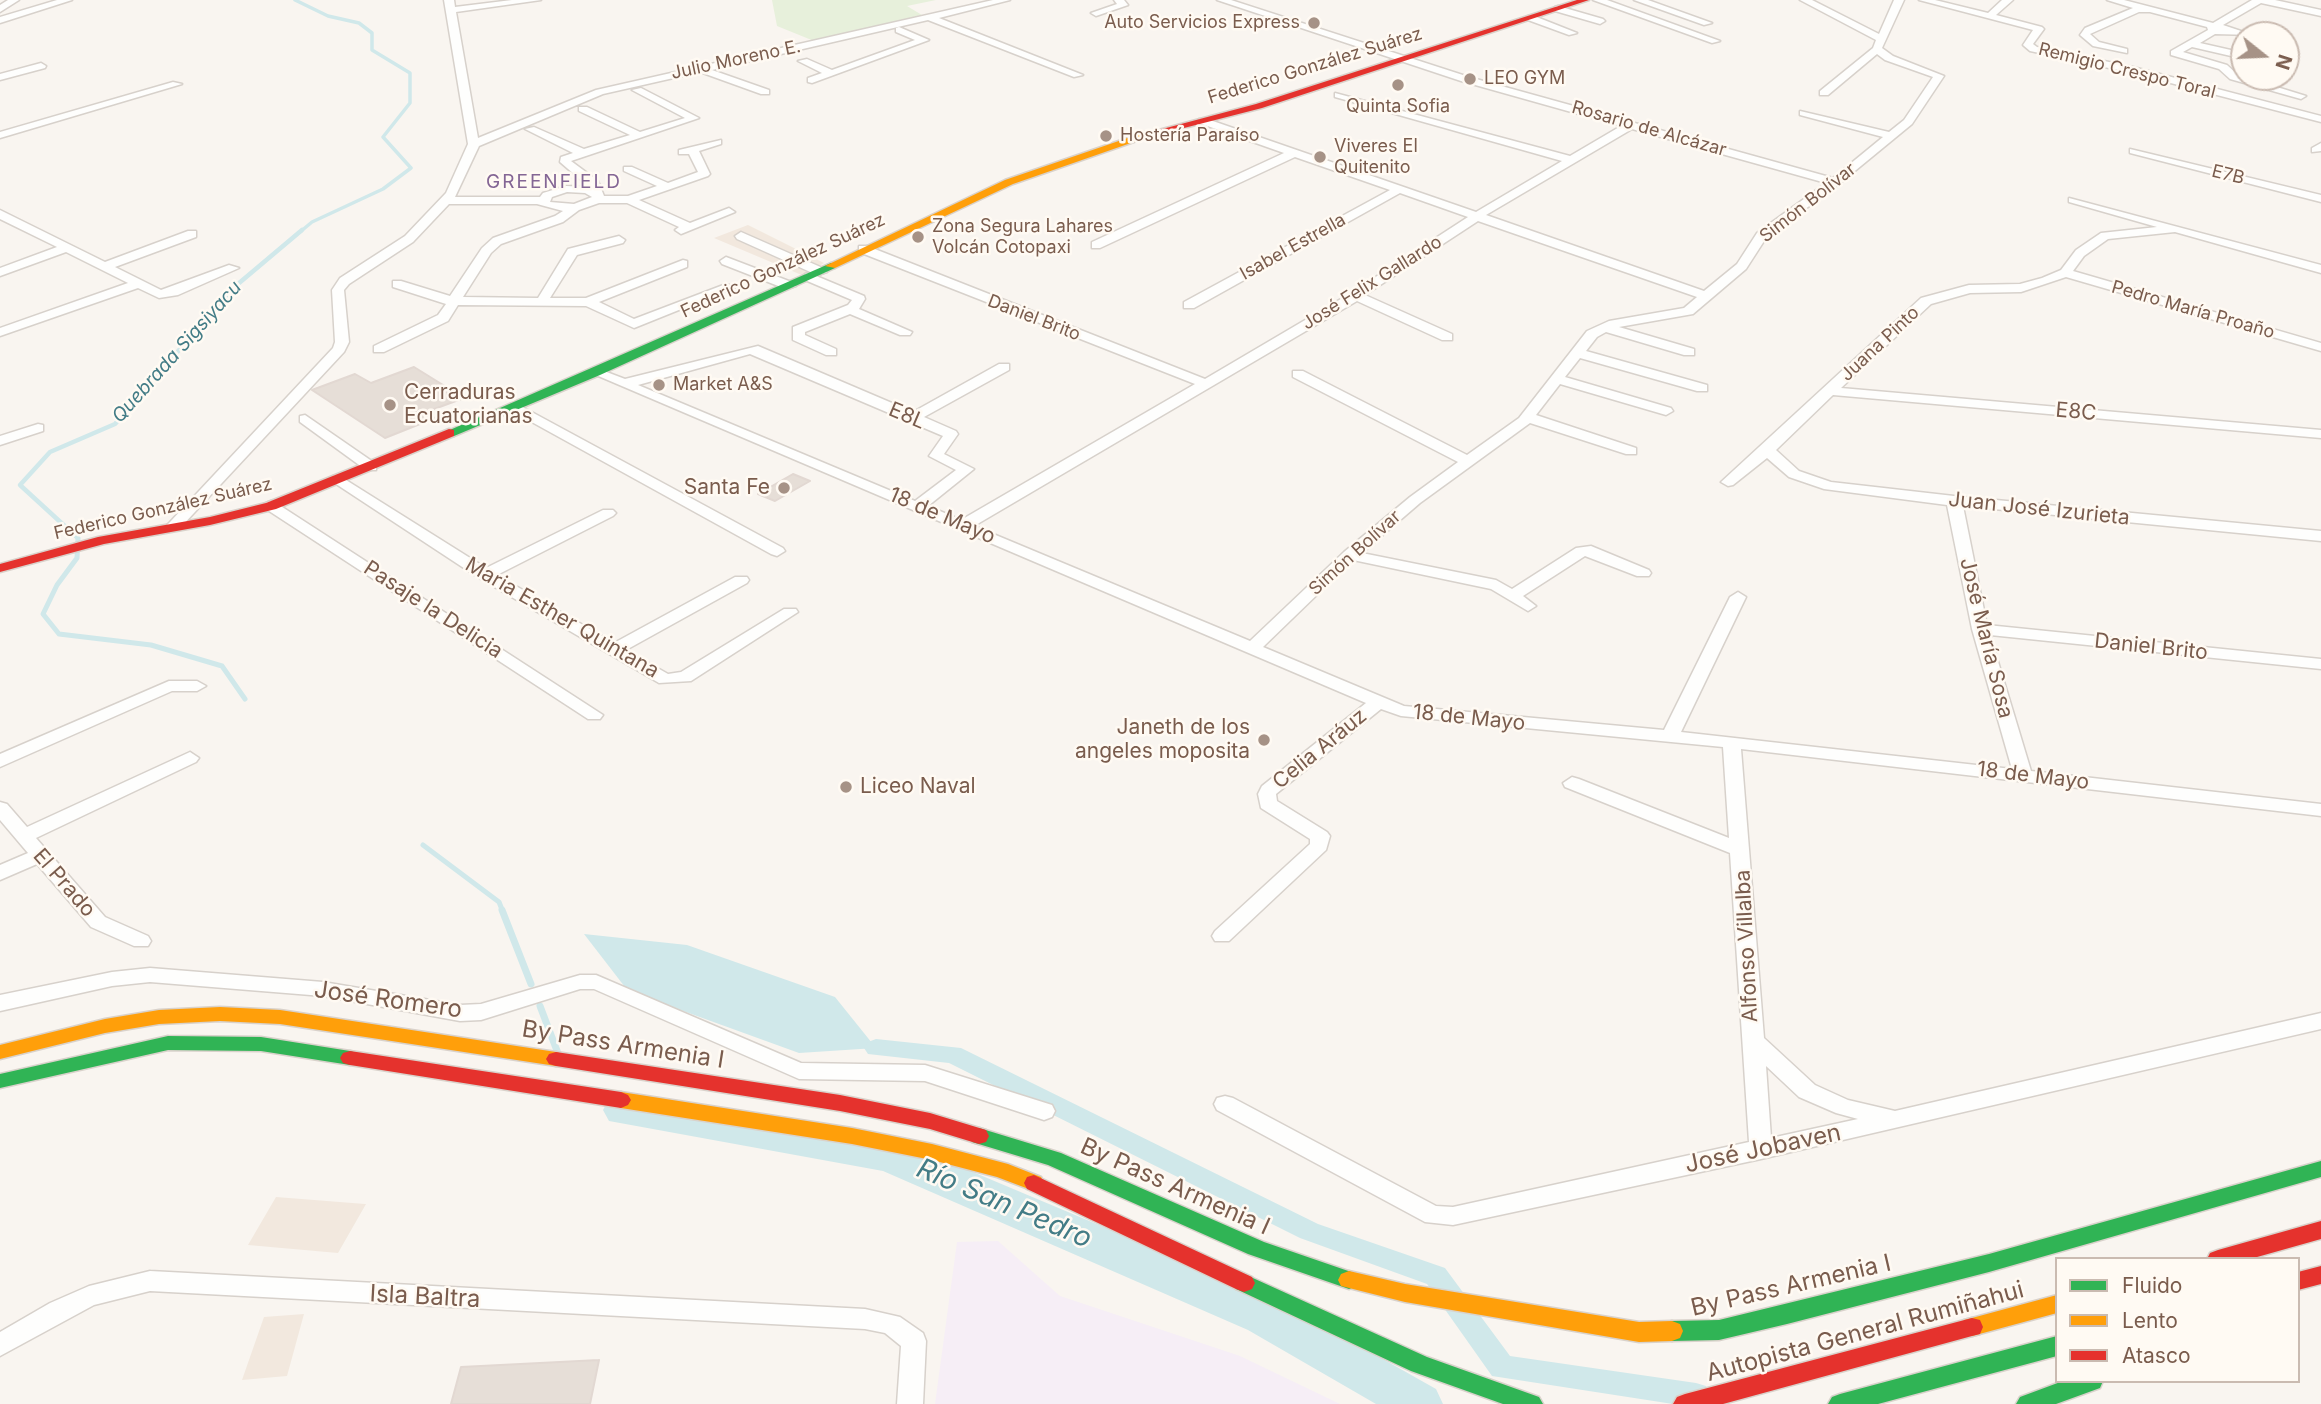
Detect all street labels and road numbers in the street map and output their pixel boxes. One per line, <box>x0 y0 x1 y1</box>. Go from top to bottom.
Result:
street label: Federico González Suárez <box>1205 23 1425 109</box>
street label: Julio Moreno E. <box>669 36 803 84</box>
street label: Remigio Crespo Toral <box>2036 39 2218 103</box>
street label: Rosario de Alcázar <box>1569 97 1729 161</box>
street label: Simón Bolívar <box>1756 159 1860 247</box>
street label: E7B <box>2209 161 2247 189</box>
street label: Federico González Suárez <box>677 209 889 323</box>
street label: Isabel Estrella <box>1236 209 1350 285</box>
street label: José Felix Gallardo <box>1298 231 1446 335</box>
street label: Pedro María Proaño <box>2109 276 2277 344</box>
street label: Daniel Brito <box>985 290 1083 346</box>
street label: Juana Pinto <box>1836 302 1924 386</box>
street label: E8L <box>885 397 929 435</box>
street label: E8C <box>2055 398 2097 426</box>
street label: Federico González Suárez <box>52 473 274 545</box>
street label: 18 de Mayo <box>885 482 999 550</box>
street label: Juan José Izurieta <box>1947 487 2131 531</box>
street label: Simón Bolívar <box>1305 506 1405 600</box>
street label: Maria Esther Quintana <box>461 552 663 684</box>
street label: José María Sosa <box>1954 555 2018 721</box>
street label: Pasaje la Delicia <box>359 556 507 664</box>
street label: Daniel Brito <box>2093 629 2209 665</box>
street label: 18 de Mayo <box>1412 700 1526 736</box>
street label: Celia Aráuz <box>1268 703 1372 795</box>
street label: 18 de Mayo <box>1975 757 2091 795</box>
street label: El Prado <box>28 844 100 922</box>
street label: Alfonso Villalba <box>1730 869 1764 1023</box>
street label: José Romero <box>312 975 464 1025</box>
street label: By Pass Armenia I <box>520 1015 726 1075</box>
street label: José Jobaven <box>1682 1118 1844 1180</box>
street label: By Pass Armenia I <box>1076 1132 1274 1242</box>
street label: By Pass Armenia I <box>1688 1249 1894 1323</box>
street label: Autopista General Rumiñahui <box>1703 1276 2027 1388</box>
street label: Isla Baltra <box>369 1280 481 1314</box>

